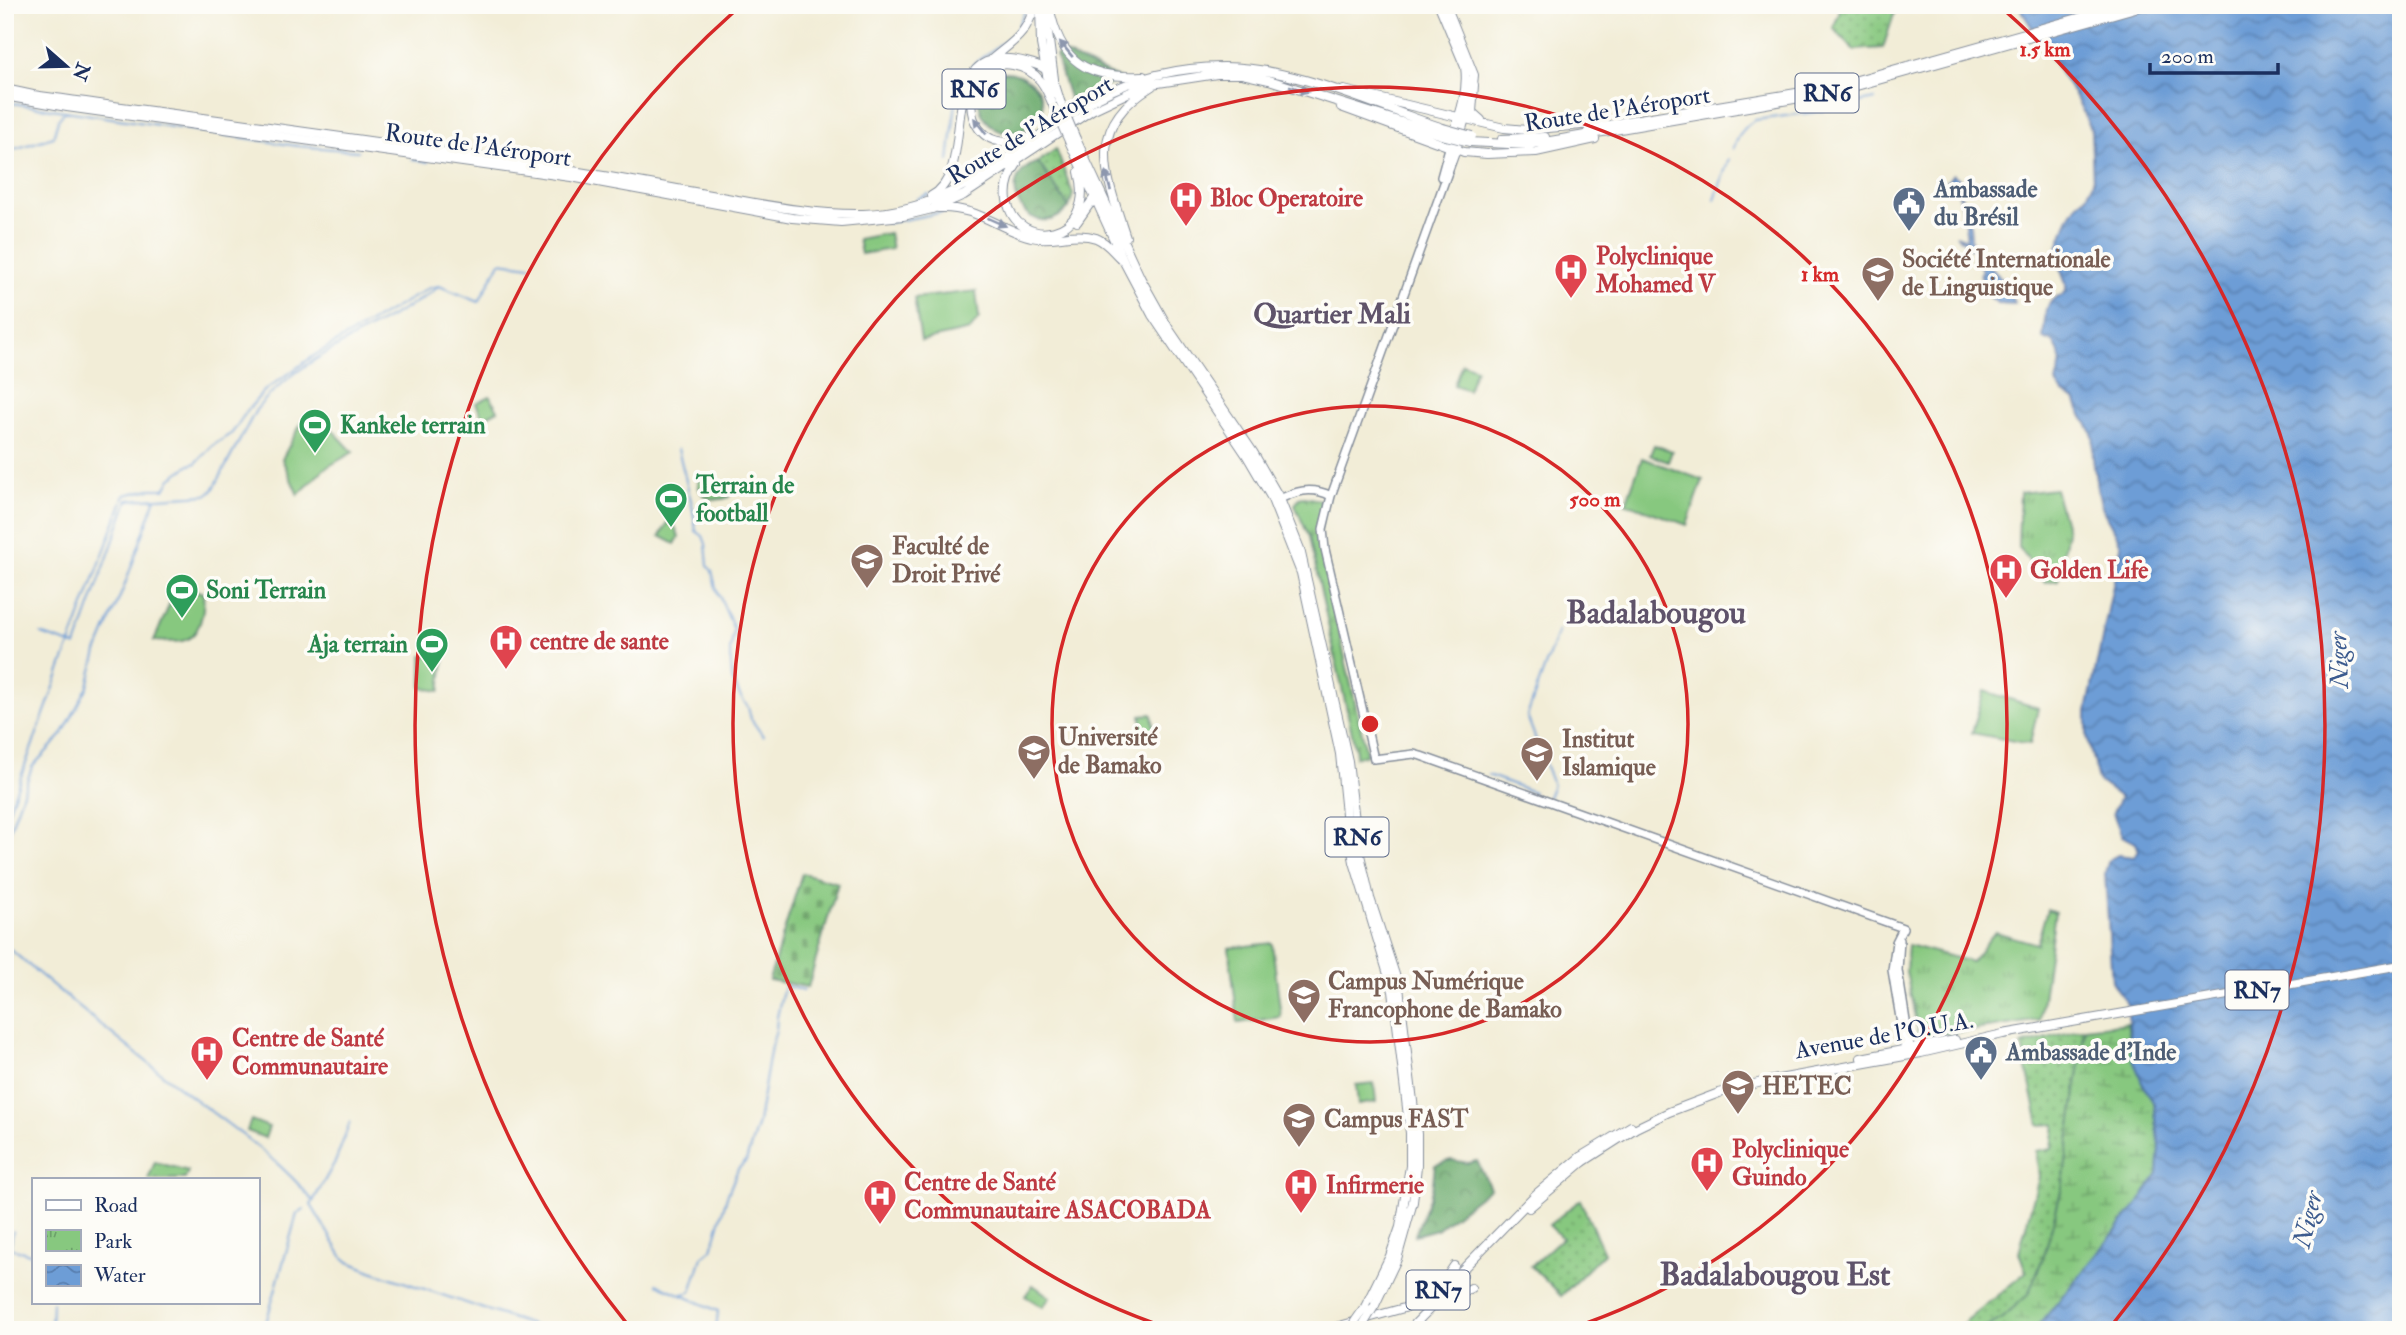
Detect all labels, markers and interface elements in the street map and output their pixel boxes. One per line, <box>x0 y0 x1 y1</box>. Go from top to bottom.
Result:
north arrow <box>32 32 102 102</box>
scale bar <box>2150 32 2278 76</box>
text: 1.5 km <box>2019 36 2071 63</box>
one-way arrow <box>1058 40 1074 58</box>
text: 200 m <box>2161 43 2214 70</box>
text: N <box>67 58 96 84</box>
road number: RN6 <box>942 69 1006 108</box>
street label: Route de l'Aéroport <box>942 69 1119 192</box>
road number: RN6 <box>1796 74 1858 113</box>
street label: Route de l'Aéroport <box>1522 79 1713 140</box>
one-way arrow <box>1288 84 1309 95</box>
street label: Route de l'Aéroport <box>383 117 573 174</box>
one-way arrow <box>973 118 988 136</box>
one-way arrow <box>1103 170 1113 191</box>
place label: Ambassade du Brésil <box>1933 174 2038 233</box>
hospital icon: Bloc Operatoire <box>1167 179 1205 228</box>
place label: Bloc Operatoire <box>1210 183 1363 214</box>
public building icon: Ambassade du Brésil <box>1890 184 1928 233</box>
one-way arrow <box>987 216 1007 228</box>
place label: Polyclinique Mohamed V <box>1595 241 1717 300</box>
place label: Société Internationale de Linguistique <box>1902 244 2111 303</box>
hospital icon: Polyclinique Mohamed V <box>1552 251 1590 300</box>
school or university icon: Société Internationale de Linguistique <box>1859 254 1897 303</box>
text: 1 km <box>1801 261 1840 288</box>
district label: Quartier Mali <box>1253 297 1411 332</box>
sports icon: Kankele terrain <box>296 406 334 455</box>
place label: Kankele terrain <box>340 410 486 441</box>
place label: Terrain de football <box>695 470 794 529</box>
sports icon: Terrain de football <box>652 480 690 529</box>
text: 500 m <box>1569 486 1621 513</box>
place label: Faculté de Droit Privé <box>892 531 1001 590</box>
school or university icon: Faculté de Droit Privé <box>848 541 886 590</box>
hospital icon: Golden Life <box>1987 551 2025 600</box>
place label: Golden Life <box>2030 555 2148 586</box>
sports icon: Soni Terrain <box>163 571 201 620</box>
place label: Soni Terrain <box>206 575 327 606</box>
district label: Badalabougou <box>1566 593 1746 633</box>
hospital icon: centre de sante <box>487 622 525 671</box>
sports icon: Aja terrain <box>413 625 451 674</box>
place label: centre de sante <box>530 626 669 657</box>
place label: Aja terrain <box>307 629 409 660</box>
water label: Niger <box>2322 630 2356 691</box>
centre of rings <box>1358 712 1382 736</box>
place label: Université de Bamako <box>1058 722 1162 781</box>
place label: Institut Islamique <box>1562 724 1656 783</box>
school or university icon: Université de Bamako <box>1015 732 1053 781</box>
school or university icon: Institut Islamique <box>1518 734 1556 783</box>
road number: RN6 <box>1326 818 1388 856</box>
place label: Campus Numérique Francophone de Bamako <box>1328 966 1562 1025</box>
road number: RN7 <box>2226 970 2288 1009</box>
school or university icon: Campus Numérique Francophone de Bamako <box>1285 976 1323 1025</box>
street label: Avenue de l'O.U.A. <box>1792 1005 1976 1067</box>
place label: Centre de Santé Communautaire <box>232 1023 388 1082</box>
hospital icon: Centre de Santé Communautaire <box>188 1033 226 1082</box>
public building icon: Ambassade d'Inde <box>1962 1033 2000 1082</box>
place label: Ambassade d'Inde <box>2005 1037 2176 1068</box>
school or university icon: HETEC <box>1719 1067 1757 1116</box>
place label: HETEC <box>1762 1071 1852 1102</box>
school or university icon: Campus FAST <box>1280 1100 1318 1149</box>
place label: Campus FAST <box>1324 1104 1469 1135</box>
place label: Polyclinique Guindo <box>1732 1134 1849 1193</box>
hospital icon: Polyclinique Guindo <box>1688 1144 1726 1193</box>
hospital icon: Infirmerie <box>1282 1166 1320 1215</box>
place label: Centre de Santé Communautaire ASACOBADA <box>904 1167 1212 1226</box>
place label: Infirmerie <box>1326 1170 1424 1201</box>
hospital icon: Centre de Santé Communautaire ASACOBADA <box>861 1177 899 1226</box>
legend <box>32 1178 259 1304</box>
water label: Niger <box>2286 1187 2330 1252</box>
text: Road <box>94 1192 139 1219</box>
text: Park <box>94 1228 132 1255</box>
district label: Badalabougou Est <box>1660 1255 1891 1295</box>
text: Water <box>93 1262 146 1289</box>
road number: RN7 <box>1406 1270 1470 1310</box>

